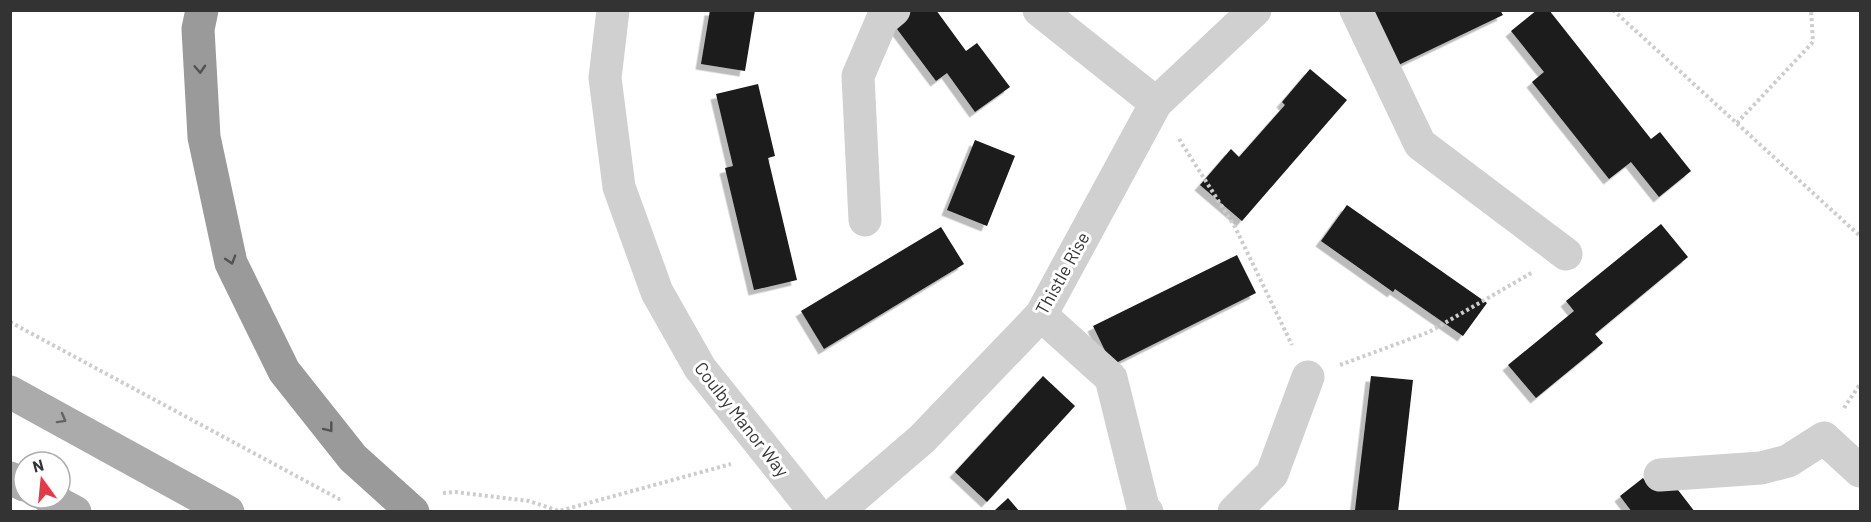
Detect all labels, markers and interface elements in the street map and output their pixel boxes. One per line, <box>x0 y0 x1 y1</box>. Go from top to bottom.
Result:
one-way arrow <box>194 64 207 73</box>
street label: Thistle Rise <box>1030 228 1094 318</box>
one-way arrow <box>224 254 236 265</box>
street label: Coulby Manor Way <box>690 357 794 481</box>
one-way arrow <box>56 412 66 423</box>
one-way arrow <box>322 421 333 432</box>
north arrow <box>12 450 72 510</box>
text: N <box>30 454 46 476</box>

